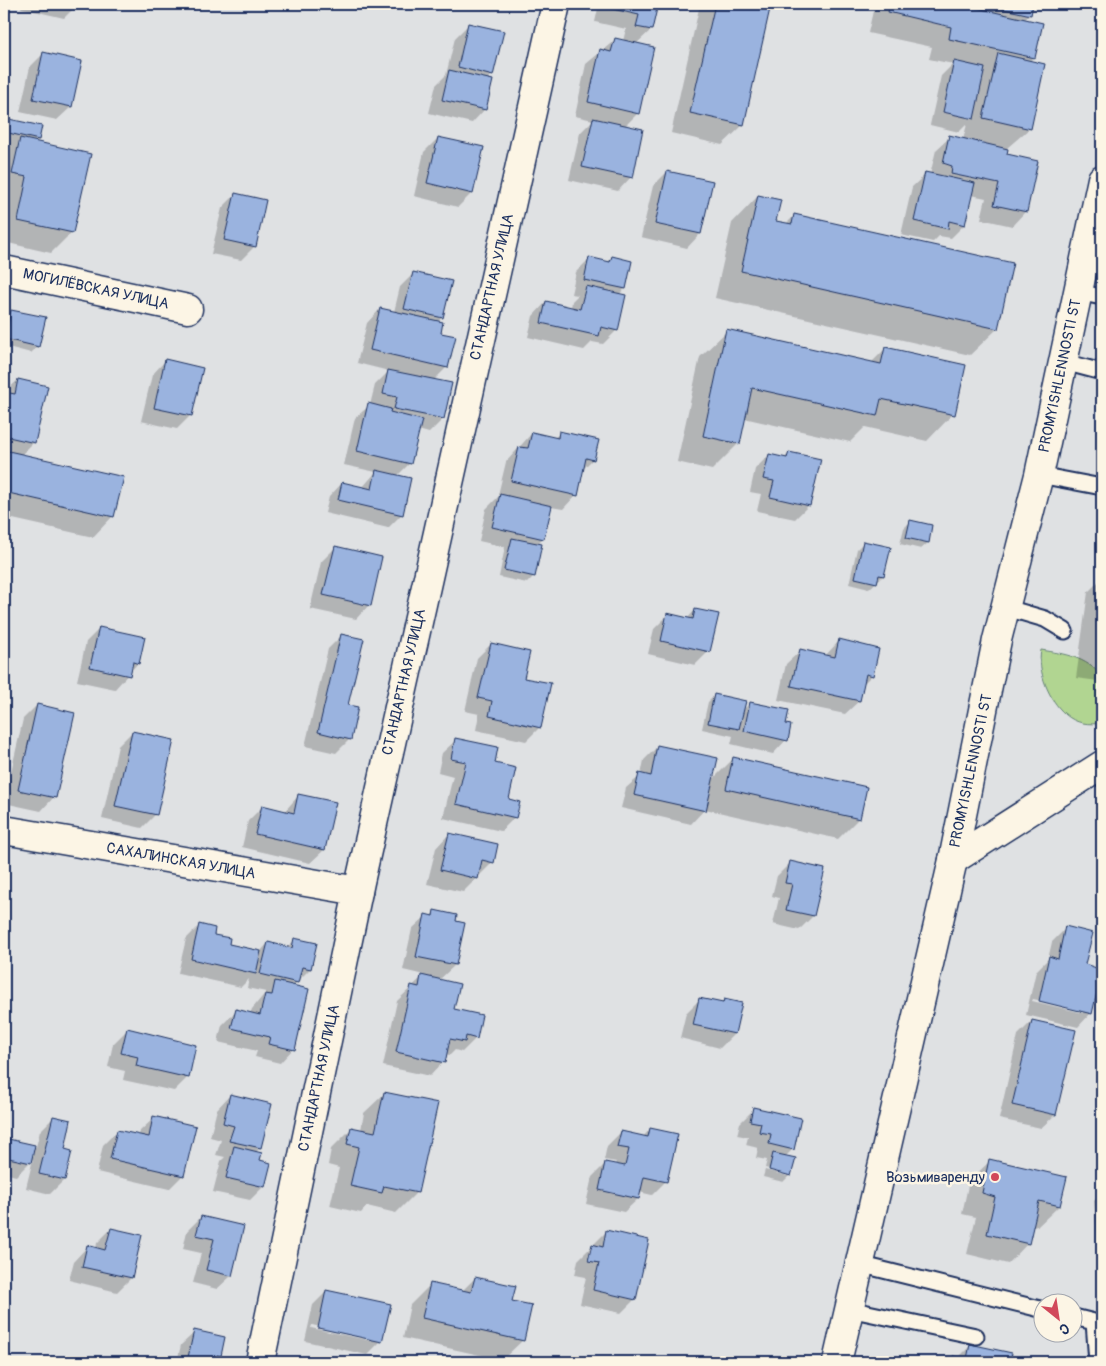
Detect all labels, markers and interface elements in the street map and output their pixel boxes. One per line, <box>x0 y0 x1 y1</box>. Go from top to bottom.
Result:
street label: СТАНДАРТНАЯ УЛИЦА <box>466 212 518 362</box>
street label: МОГИЛЁВСКАЯ УЛИЦА <box>21 264 171 314</box>
street label: PROMYISHLENNOSTI ST <box>1034 298 1086 454</box>
street label: СТАНДАРТНАЯ УЛИЦА <box>378 607 430 757</box>
street label: PROMYISHLENNOSTI ST <box>945 693 997 849</box>
street label: САХАЛИНСКАЯ УЛИЦА <box>105 839 257 884</box>
street label: СТАНДАРТНАЯ УЛИЦА <box>294 1002 344 1153</box>
place label: Возьмиваренду <box>886 1168 986 1187</box>
marker: Возьмиваренду <box>989 1171 1001 1183</box>
north arrow <box>1034 1294 1084 1344</box>
text: С <box>1056 1319 1072 1339</box>

